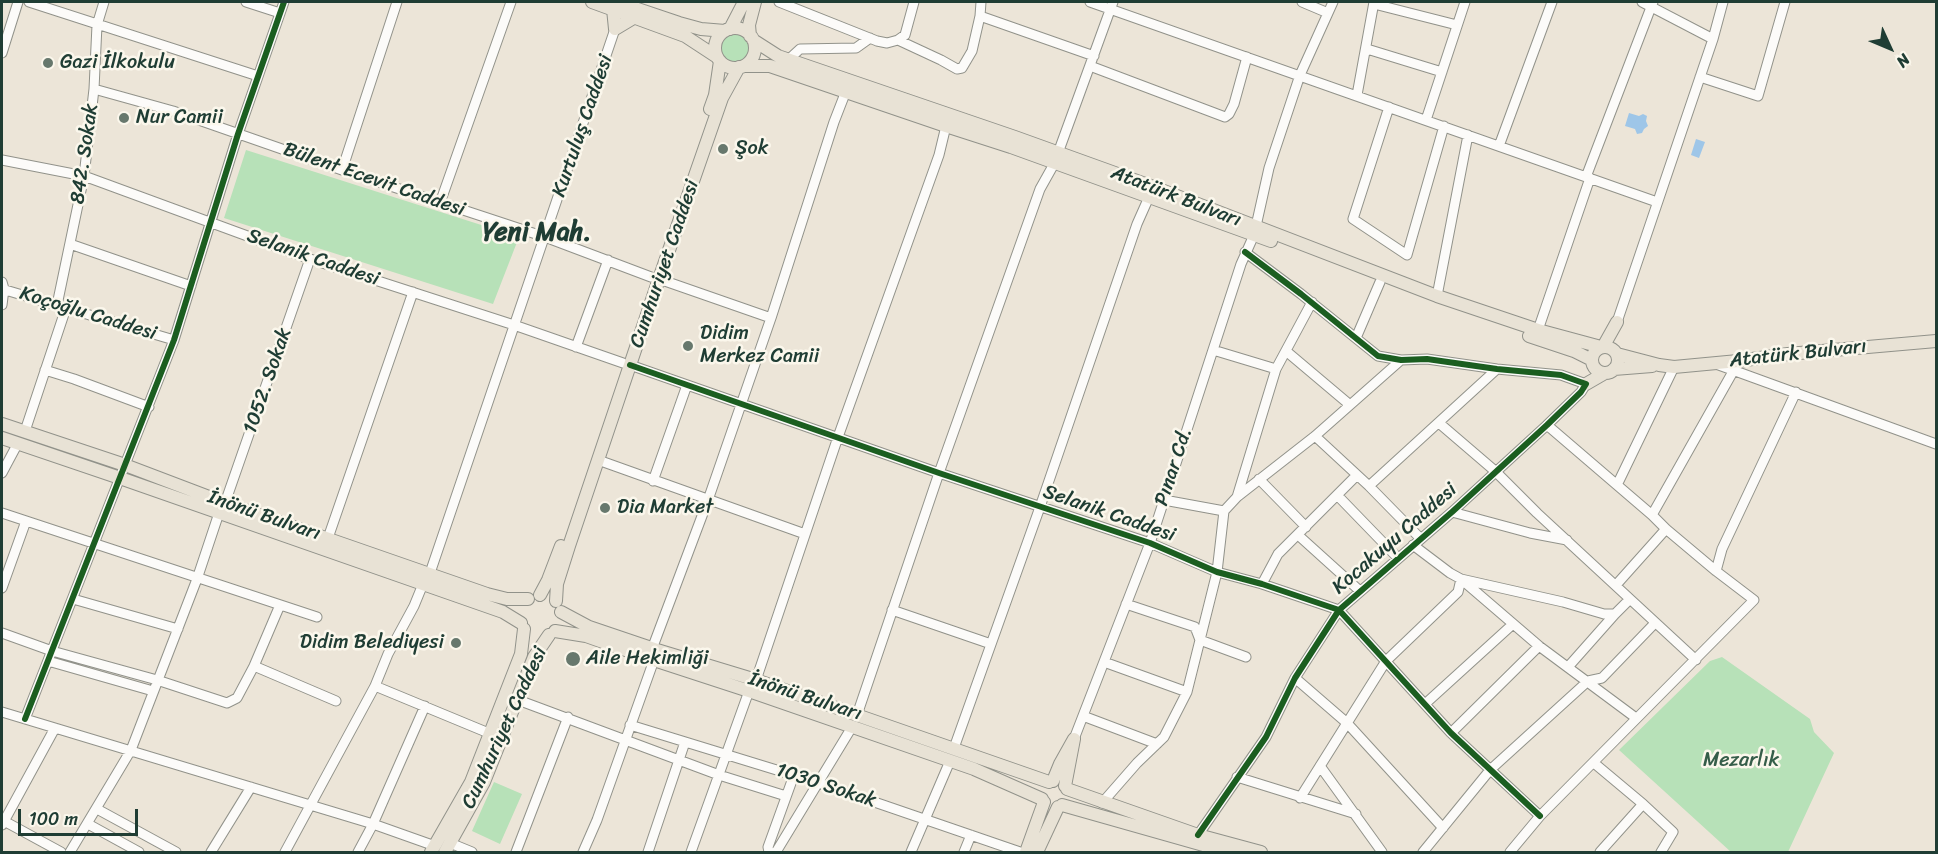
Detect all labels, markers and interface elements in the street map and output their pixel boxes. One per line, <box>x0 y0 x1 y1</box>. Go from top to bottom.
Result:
north arrow <box>1860 18 1920 78</box>
text: N <box>1889 47 1918 75</box>
place label: Gazi İlkokulu <box>60 51 175 75</box>
street label: Kurtuluş Caddesi <box>547 52 619 200</box>
marker: Gazi İlkokulu <box>41 56 55 70</box>
street label: 842. Sokak <box>66 102 104 206</box>
place label: Nur Camii <box>136 106 223 130</box>
marker: Nur Camii <box>117 111 131 125</box>
place label: Şok <box>735 137 768 161</box>
street label: Bülent Ecevit Caddesi <box>280 138 468 222</box>
marker: Şok <box>716 142 730 156</box>
street label: Atatürk Bulvarı <box>1108 161 1244 233</box>
street label: Cumhuriyet Caddesi <box>625 177 705 351</box>
district label: Yeni Mah. <box>483 217 591 249</box>
street label: Selanik Caddesi <box>244 224 382 292</box>
street label: Koçoğlu Caddesi <box>17 282 159 346</box>
place label: Didim Merkez Camii <box>700 322 819 369</box>
street label: 1052. Sokak <box>239 325 297 437</box>
street label: Atatürk Bulvarı <box>1728 335 1868 373</box>
marker: Didim Merkez Camii <box>681 339 695 353</box>
street label: Pınar Cd. <box>1150 425 1198 509</box>
street label: Kocakuyu Caddesi <box>1328 478 1462 600</box>
street label: Selanik Caddesi <box>1040 480 1178 548</box>
street label: İnönü Bulvarı <box>204 486 324 546</box>
place label: Dia Market <box>617 496 713 520</box>
marker: Dia Market <box>598 501 612 515</box>
place label: Didim Belediyesi <box>300 631 444 655</box>
marker: Didim Belediyesi <box>449 636 463 650</box>
street label: Cumhuriyet Caddesi <box>457 643 553 813</box>
place label: Aile Hekimliği <box>586 647 709 671</box>
marker: Aile Hekimliği <box>564 650 582 668</box>
street label: İnönü Bulvarı <box>745 667 865 727</box>
park label: Mezarlık <box>1703 749 1779 773</box>
street label: 1030 Sokak <box>773 759 879 813</box>
scale bar <box>21 797 141 835</box>
text: 100 m <box>29 803 78 835</box>

